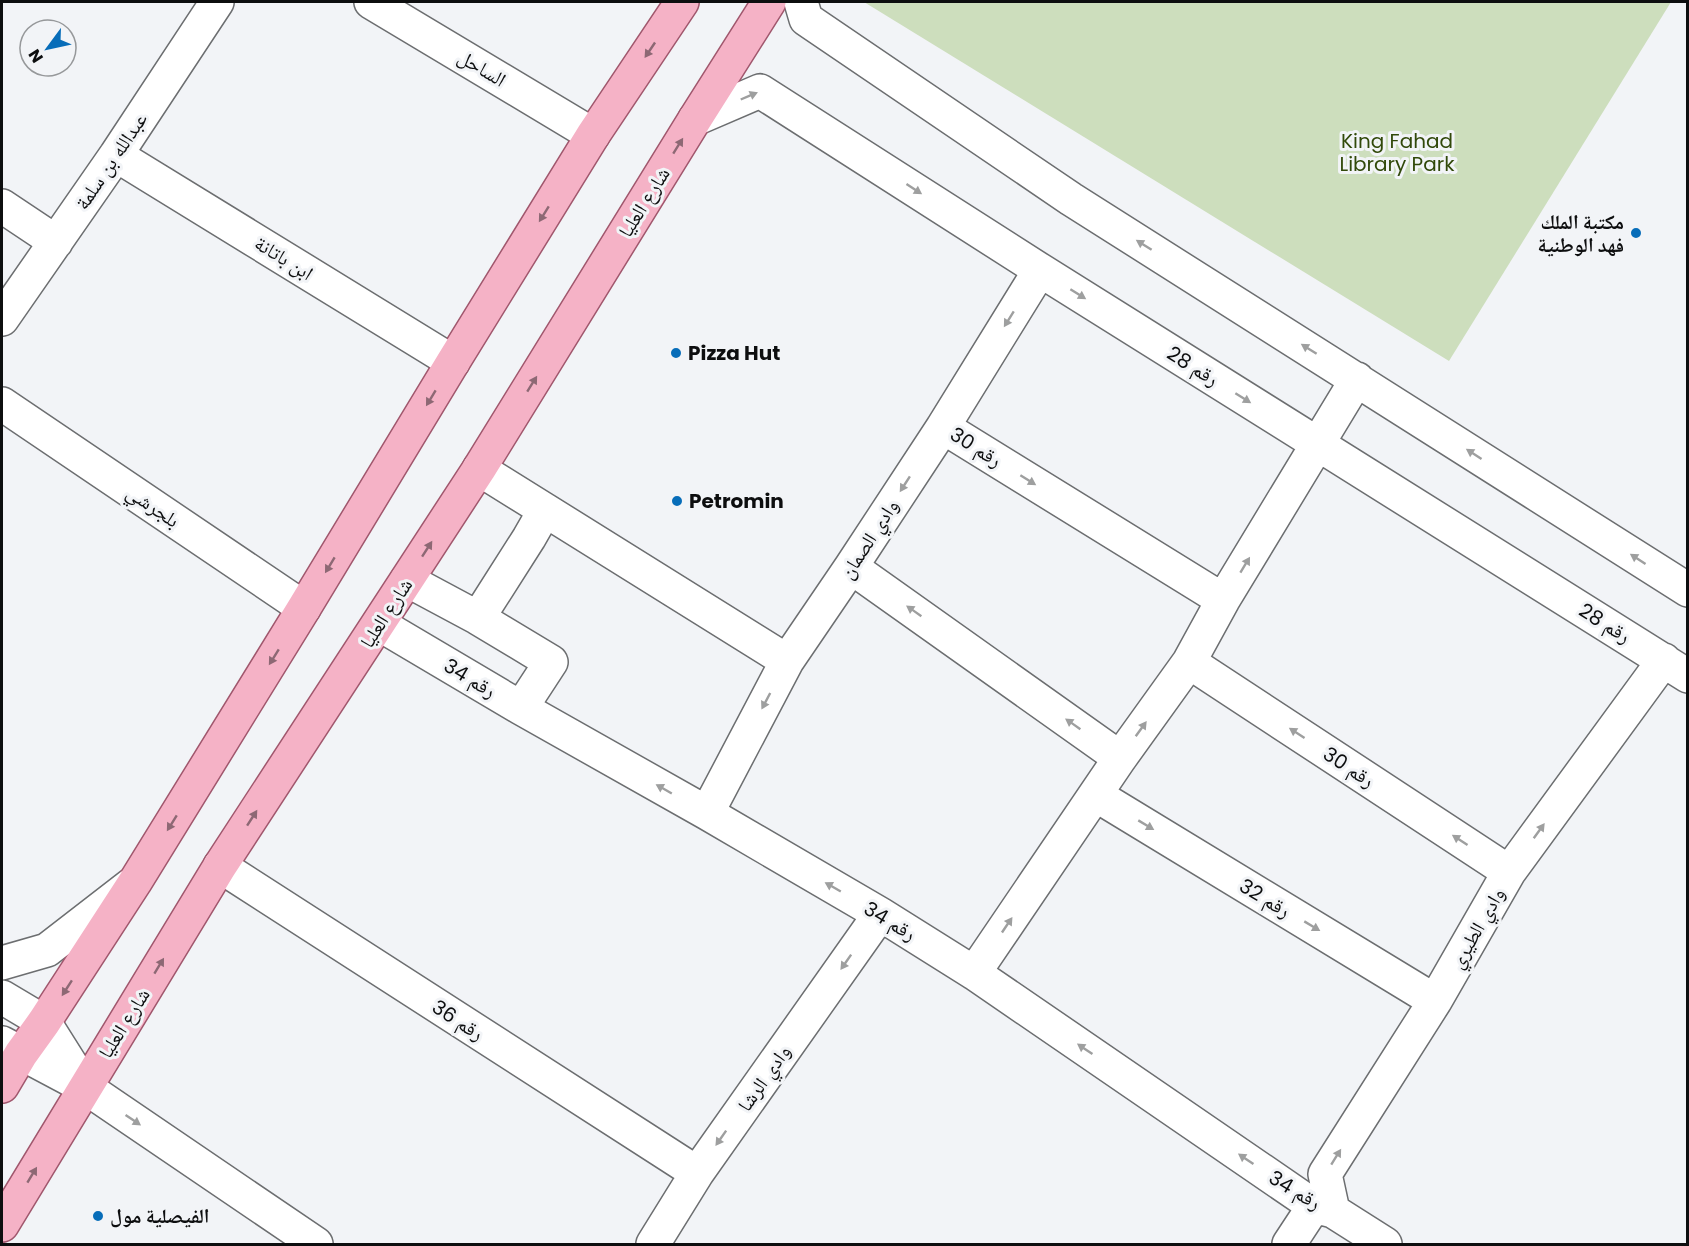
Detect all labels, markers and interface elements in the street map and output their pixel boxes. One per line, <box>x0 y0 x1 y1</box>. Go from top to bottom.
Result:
north arrow <box>18 18 78 78</box>
one-way arrow <box>645 42 656 58</box>
street label: الساحل <box>453 43 511 93</box>
text: N <box>23 45 49 67</box>
one-way arrow <box>740 91 758 101</box>
street label: عبدالله بن سلمة <box>68 107 154 215</box>
park label: King Fahad Library Park <box>1340 127 1455 178</box>
one-way arrow <box>672 138 683 154</box>
street label: شارع العليا <box>612 162 676 242</box>
one-way arrow <box>906 184 922 195</box>
one-way arrow <box>539 206 550 222</box>
place label: مكتبة الملك فهد الوطنية <box>1538 208 1624 259</box>
marker: مكتبة الملك فهد الوطنية <box>1629 226 1643 240</box>
street label: ابن باتانة <box>249 229 319 287</box>
one-way arrow <box>1137 239 1153 251</box>
one-way arrow <box>1070 288 1086 300</box>
one-way arrow <box>1004 311 1015 328</box>
place label: Pizza Hut <box>688 339 780 367</box>
street label: رقم 28 <box>1162 339 1224 393</box>
one-way arrow <box>1301 344 1317 355</box>
marker: Pizza Hut <box>669 346 683 360</box>
one-way arrow <box>526 376 537 392</box>
one-way arrow <box>425 390 436 406</box>
one-way arrow <box>1235 392 1252 403</box>
street label: رقم 30 <box>945 420 1007 474</box>
one-way arrow <box>1466 449 1482 460</box>
one-way arrow <box>1020 474 1036 485</box>
one-way arrow <box>900 476 911 493</box>
street label: بلجرشي <box>120 478 185 536</box>
place label: Petromin <box>689 487 784 515</box>
marker: Petromin <box>670 494 684 508</box>
street label: وادي الصمان <box>833 494 907 585</box>
one-way arrow <box>422 541 433 557</box>
one-way arrow <box>1630 553 1646 564</box>
one-way arrow <box>325 557 336 573</box>
one-way arrow <box>1239 557 1250 573</box>
street label: شارع العليا <box>353 573 419 653</box>
street label: رقم 28 <box>1574 596 1636 650</box>
one-way arrow <box>906 605 922 617</box>
one-way arrow <box>268 649 279 665</box>
street label: رقم 34 <box>439 651 501 705</box>
one-way arrow <box>761 693 771 710</box>
one-way arrow <box>1065 718 1081 730</box>
one-way arrow <box>1135 722 1147 738</box>
one-way arrow <box>1289 728 1305 739</box>
street label: رقم 30 <box>1318 740 1380 794</box>
one-way arrow <box>655 784 672 794</box>
one-way arrow <box>246 810 258 826</box>
one-way arrow <box>166 815 177 832</box>
one-way arrow <box>1138 819 1154 830</box>
one-way arrow <box>1533 823 1545 839</box>
one-way arrow <box>1452 835 1468 846</box>
street label: رقم 32 <box>1234 872 1296 924</box>
one-way arrow <box>824 882 841 892</box>
street label: وادي الطيري <box>1443 882 1513 975</box>
street label: رقم 34 <box>859 894 921 948</box>
one-way arrow <box>1001 917 1012 933</box>
one-way arrow <box>1304 921 1320 932</box>
one-way arrow <box>840 954 852 970</box>
one-way arrow <box>154 958 165 974</box>
one-way arrow <box>61 980 72 996</box>
street label: شارع العليا <box>92 983 156 1063</box>
street label: رقم 36 <box>427 993 489 1047</box>
street label: وادي الرشا <box>731 1039 799 1118</box>
one-way arrow <box>1077 1044 1093 1055</box>
one-way arrow <box>125 1114 141 1125</box>
one-way arrow <box>715 1130 727 1146</box>
one-way arrow <box>1331 1149 1342 1165</box>
one-way arrow <box>1238 1154 1254 1165</box>
street label: رقم 34 <box>1264 1163 1326 1217</box>
one-way arrow <box>26 1167 37 1183</box>
place label: الفيصلية مول <box>110 1202 210 1230</box>
marker: الفيصلية مول <box>91 1209 105 1223</box>

